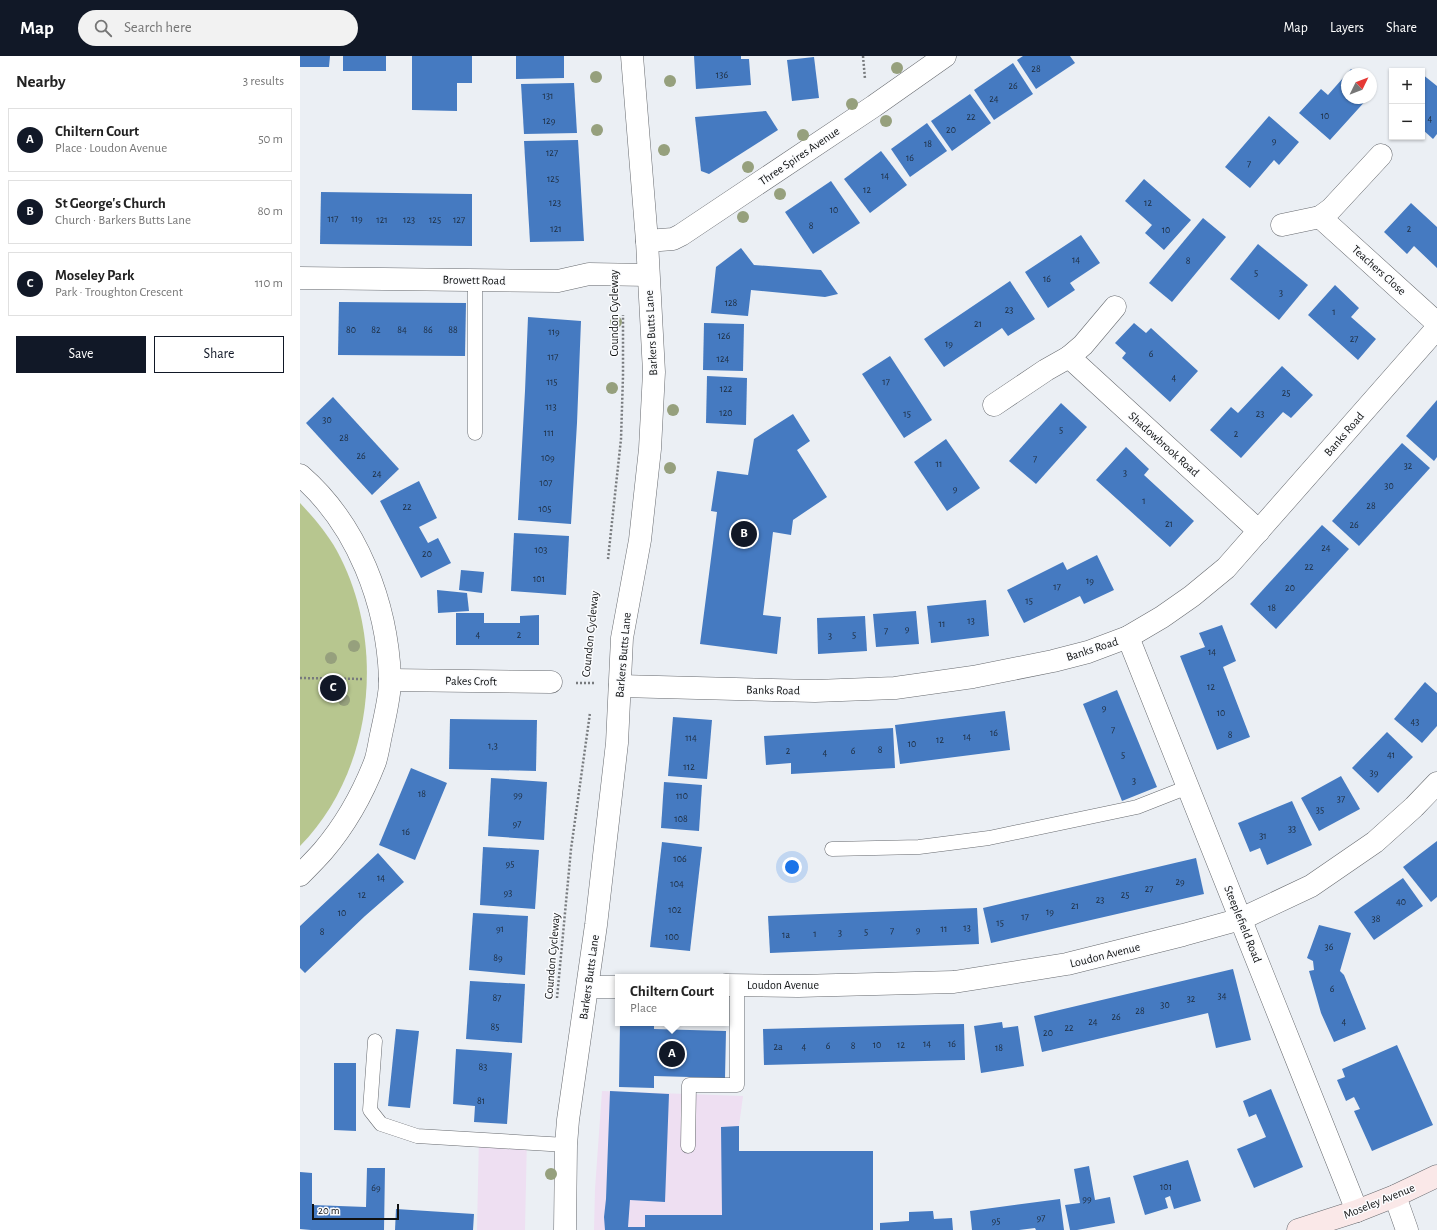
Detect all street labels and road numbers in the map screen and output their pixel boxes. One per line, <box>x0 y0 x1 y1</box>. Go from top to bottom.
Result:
street label: Three Spires Avenue <box>757 125 841 187</box>
street label: Teachers Close <box>1350 243 1408 297</box>
street label: Coundon Cycleway <box>608 270 621 356</box>
street label: Browett Road <box>442 273 506 287</box>
street label: Barkers Butts Lane <box>643 290 659 376</box>
street label: Shadowbrook Road <box>1126 409 1202 479</box>
street label: Banks Road <box>1322 410 1366 458</box>
street label: Coundon Cycleway <box>579 590 602 678</box>
street label: Barkers Butts Lane <box>613 612 633 698</box>
street label: Banks Road <box>1065 635 1119 663</box>
street label: Pakes Croft <box>445 675 497 687</box>
street label: Banks Road <box>746 684 800 696</box>
street label: Steeplefield Road <box>1222 884 1264 964</box>
street label: Coundon Cycleway <box>542 912 563 1000</box>
street label: Barkers Butts Lane <box>577 934 601 1020</box>
street label: Loudon Avenue <box>1069 940 1141 970</box>
street label: Loudon Avenue <box>747 979 819 991</box>
street label: Moseley Avenue <box>1342 1181 1417 1222</box>

